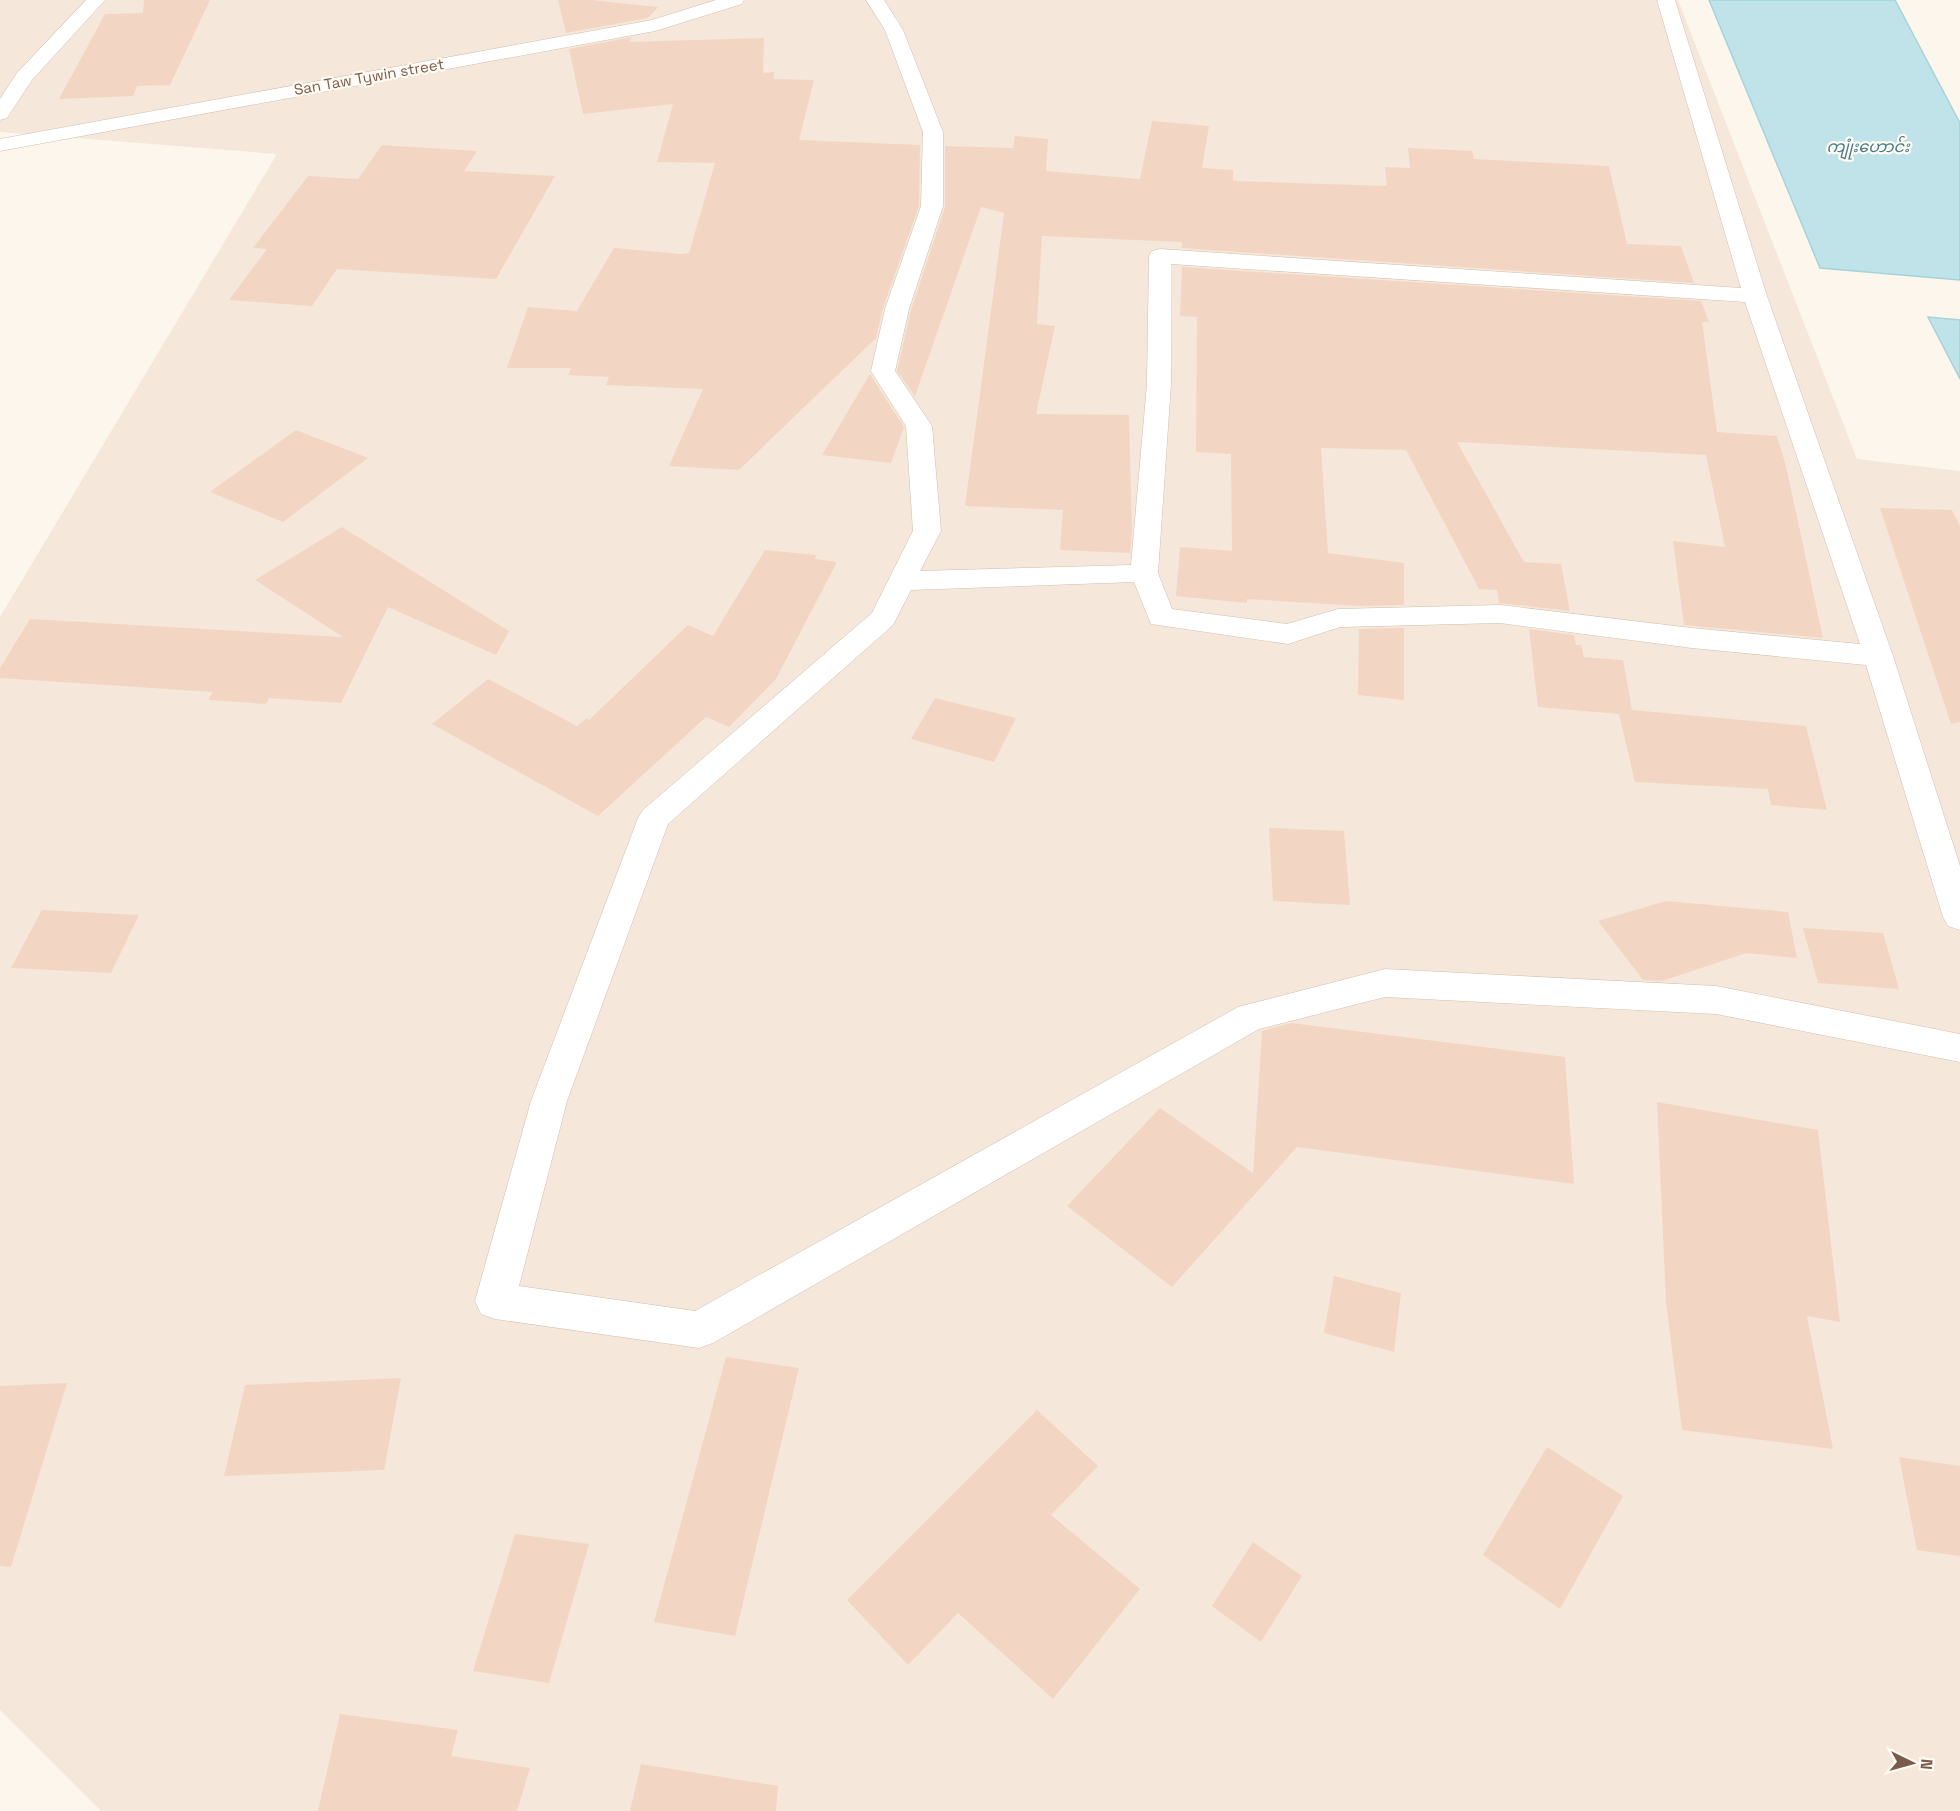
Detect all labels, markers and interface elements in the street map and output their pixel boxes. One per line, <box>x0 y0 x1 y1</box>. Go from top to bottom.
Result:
street label: San Taw Tywin street <box>292 54 445 99</box>
water label: ကျုံးဟောင်း <box>1827 135 1911 160</box>
north arrow <box>1882 1733 1942 1793</box>
text: N <box>1916 1758 1937 1771</box>

